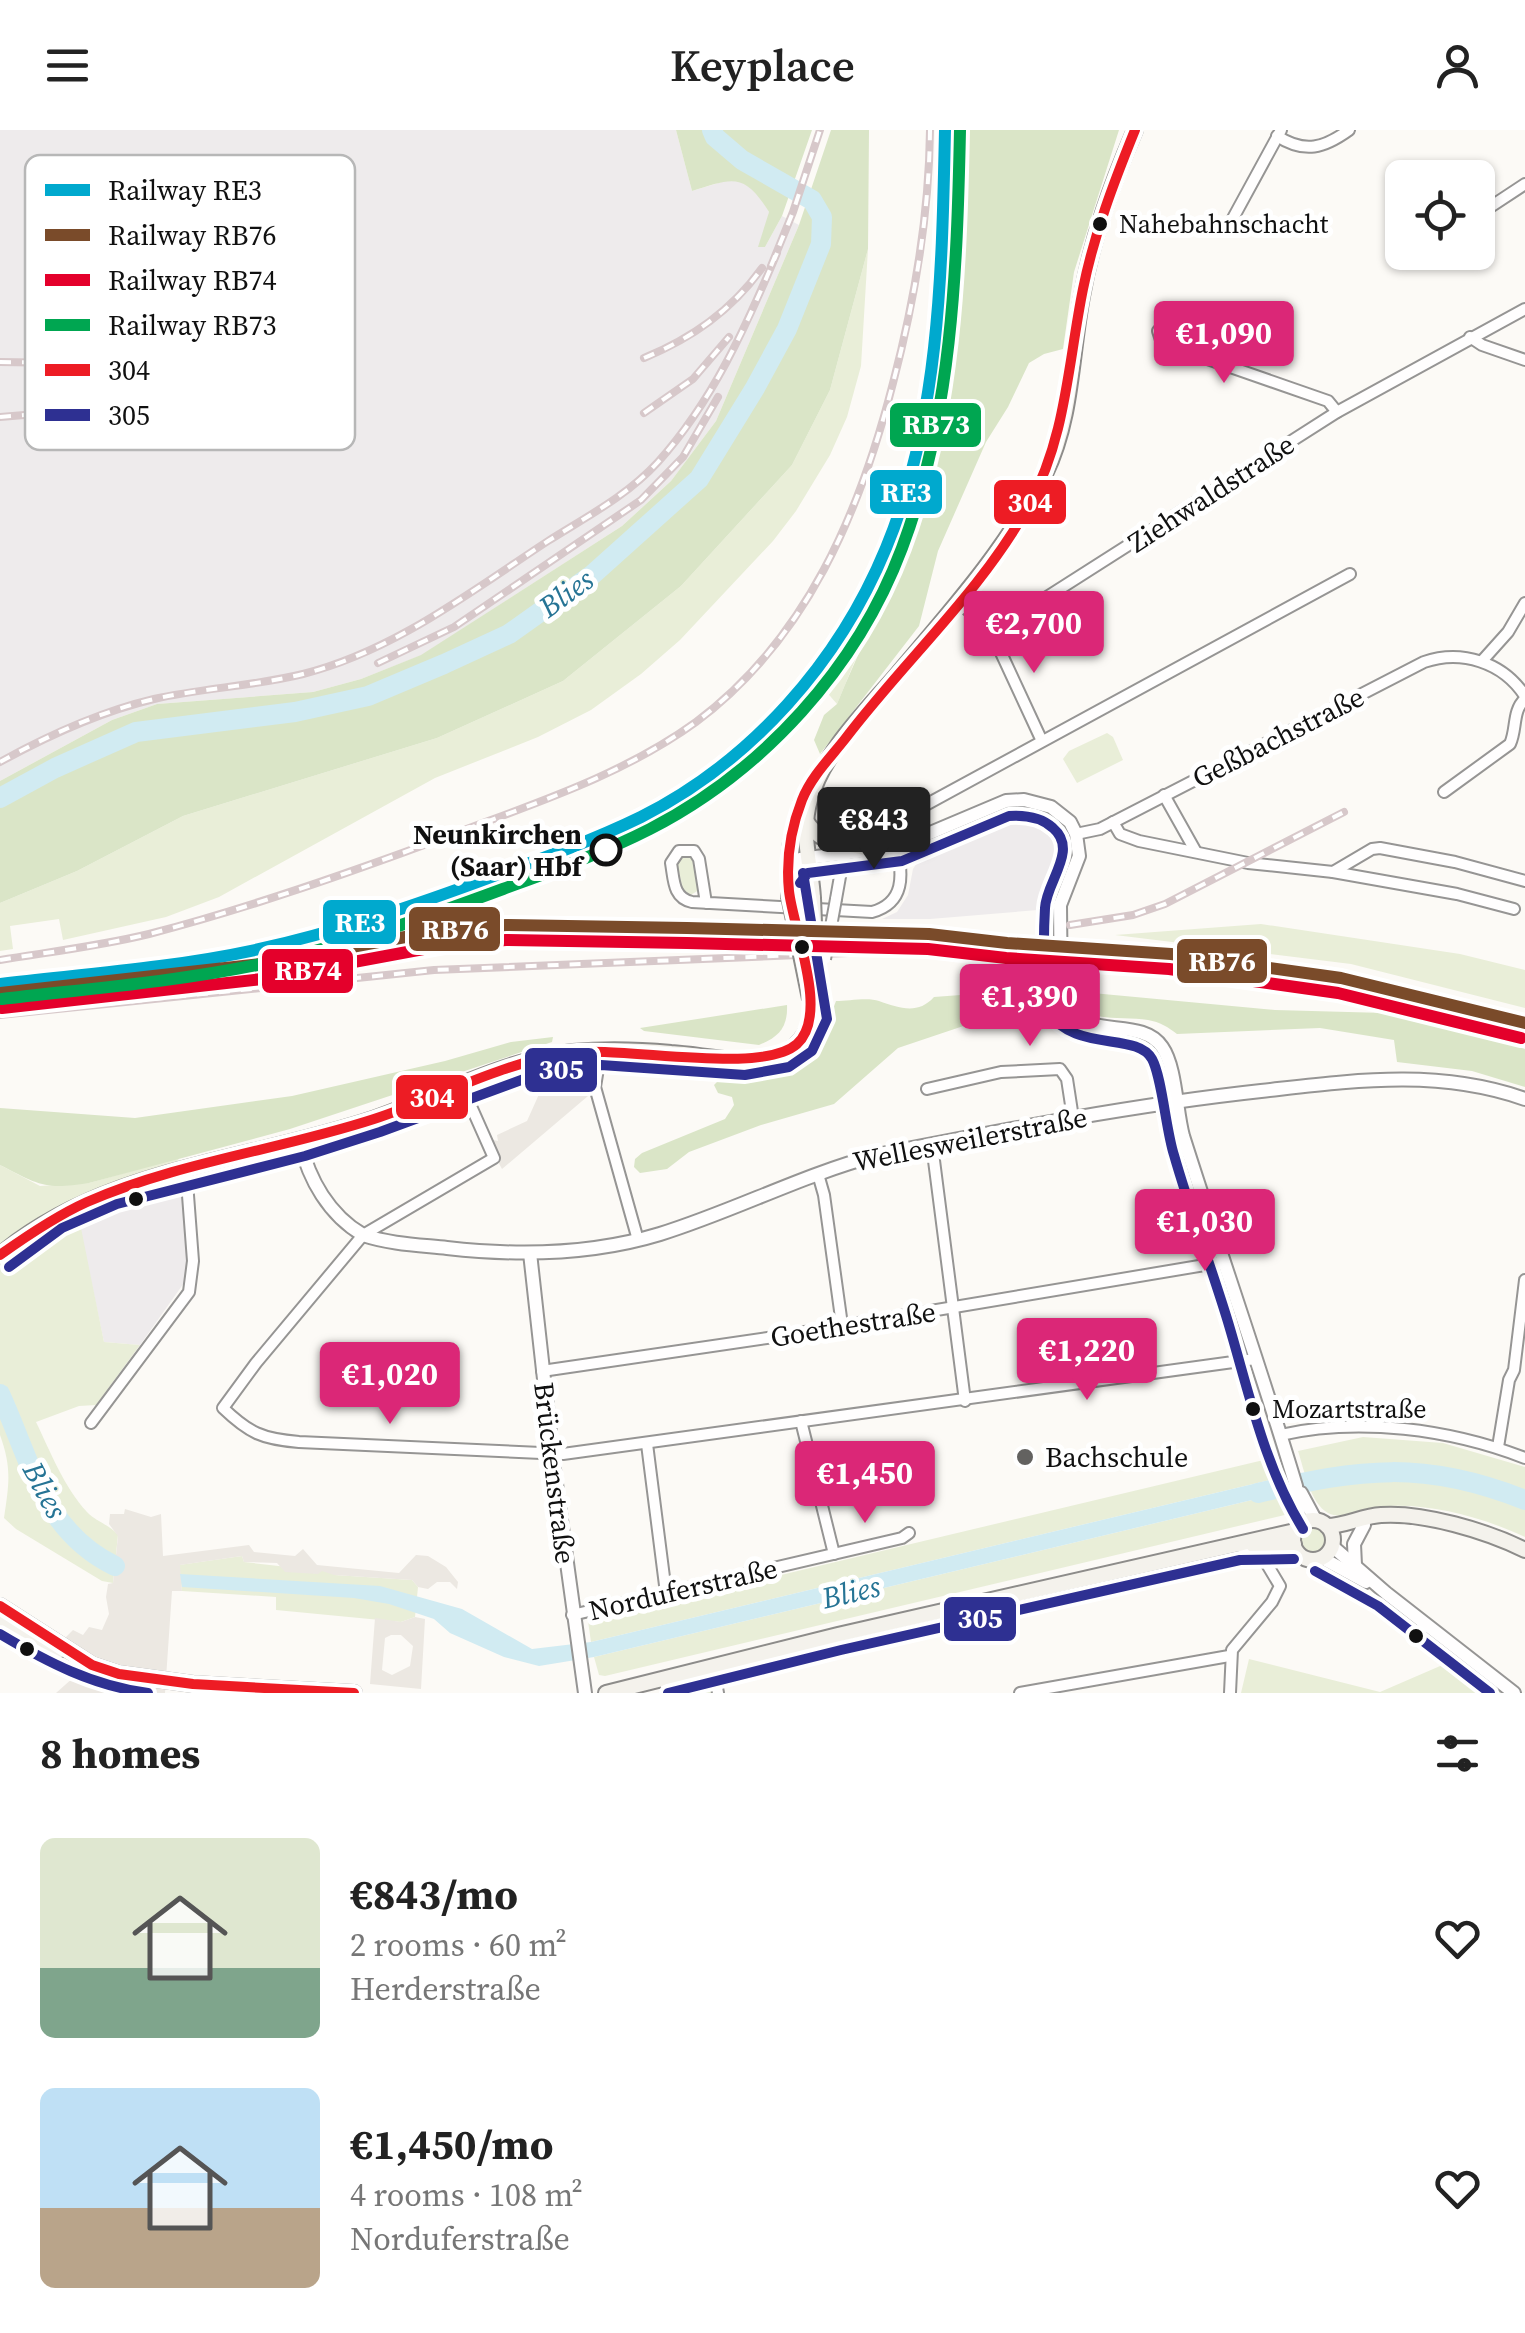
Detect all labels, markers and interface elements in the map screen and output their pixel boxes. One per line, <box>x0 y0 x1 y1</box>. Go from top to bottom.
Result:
text: Keyplace <box>670 34 855 96</box>
icon: menu <box>40 38 95 93</box>
icon: person <box>1430 38 1485 93</box>
legend <box>25 155 355 450</box>
map controls <box>1385 160 1495 270</box>
button: locate <box>1385 160 1495 270</box>
text: Railway RE3 <box>108 171 262 209</box>
place label: Nahebahnschacht <box>1119 206 1329 242</box>
marker: Nahebahnschacht <box>1090 214 1110 234</box>
text: Railway RB76 <box>108 216 277 254</box>
text: Railway RB74 <box>108 261 277 299</box>
pin: €1,090 <box>1143 301 1305 386</box>
text: Railway RB73 <box>108 306 277 344</box>
text: €1,090 <box>1176 311 1272 355</box>
text: 304 <box>108 351 150 389</box>
text: 305 <box>108 396 150 434</box>
line badge: RB73 <box>888 401 983 449</box>
text: RB73 <box>902 405 970 443</box>
street label: Ziehwaldstraße <box>1121 425 1301 561</box>
line badge: RE3 <box>868 468 944 516</box>
text: RE3 <box>881 473 931 511</box>
line badge: 304 <box>992 478 1068 526</box>
text: 304 <box>1007 483 1053 521</box>
water label: Blies <box>529 559 602 627</box>
pin: €2,700 <box>953 591 1115 676</box>
text: €2,700 <box>986 601 1082 645</box>
street label: Geßbachstraße <box>1186 677 1370 797</box>
pin: €843 <box>815 787 933 872</box>
text: €843 <box>839 797 909 841</box>
place label: Neunkirchen (Saar) Hbf <box>413 815 585 885</box>
marker: Neunkirchen (Saar) Hbf <box>591 835 621 865</box>
line badge: RE3 <box>321 898 398 946</box>
text: RE3 <box>335 903 385 941</box>
line badge: RB76 <box>407 905 502 953</box>
text: RB76 <box>421 910 489 948</box>
unlabelled marker <box>792 937 812 957</box>
line badge: RB76 <box>1175 937 1269 985</box>
text: RB76 <box>1188 942 1256 980</box>
line badge: RB74 <box>260 947 355 995</box>
text: RB74 <box>274 951 342 989</box>
pin: €1,390 <box>949 964 1111 1049</box>
text: €1,390 <box>982 974 1078 1018</box>
line badge: 305 <box>523 1046 599 1094</box>
text: 305 <box>538 1050 584 1088</box>
line badge: 304 <box>394 1073 470 1121</box>
text: 304 <box>409 1078 455 1116</box>
street label: Wellesweilerstraße <box>850 1098 1090 1180</box>
unlabelled marker <box>126 1189 146 1209</box>
pin: €1,030 <box>1124 1189 1286 1274</box>
text: €1,030 <box>1157 1199 1253 1243</box>
street label: Goethestraße <box>768 1292 938 1356</box>
pin: €1,220 <box>1006 1318 1168 1403</box>
text: €1,220 <box>1039 1328 1135 1372</box>
pin: €1,020 <box>309 1342 471 1427</box>
text: €1,020 <box>342 1352 438 1396</box>
street label: Brückenstraße <box>525 1380 585 1566</box>
place label: Mozartstraße <box>1272 1391 1426 1427</box>
marker: Mozartstraße <box>1243 1399 1263 1419</box>
place label: Bachschule <box>1045 1438 1188 1476</box>
pin: €1,450 <box>784 1441 946 1526</box>
marker: Bachschule <box>1014 1446 1036 1468</box>
text: €1,450 <box>817 1451 913 1495</box>
water label: Blies <box>13 1454 77 1526</box>
street label: Norduferstraße <box>585 1549 781 1629</box>
water label: Blies <box>817 1565 884 1619</box>
line badge: 305 <box>942 1595 1018 1643</box>
text: 305 <box>957 1599 1003 1637</box>
unlabelled marker <box>1406 1626 1426 1646</box>
unlabelled marker <box>17 1639 37 1659</box>
text: 8 homes <box>40 1724 200 1782</box>
icon: filters <box>1430 1726 1485 1781</box>
text: €843/mo <box>350 1865 518 1923</box>
icon: home <box>120 1878 240 1998</box>
icon: heart <box>1430 1911 1485 1966</box>
text: 2 rooms · 60 m² <box>350 1923 567 1967</box>
text: Herderstraße <box>350 1967 541 2011</box>
text: €1,450/mo <box>350 2115 553 2173</box>
icon: home <box>120 2128 240 2248</box>
icon: heart <box>1430 2161 1485 2216</box>
text: 4 rooms · 108 m² <box>350 2173 583 2217</box>
text: Norduferstraße <box>350 2217 570 2261</box>

